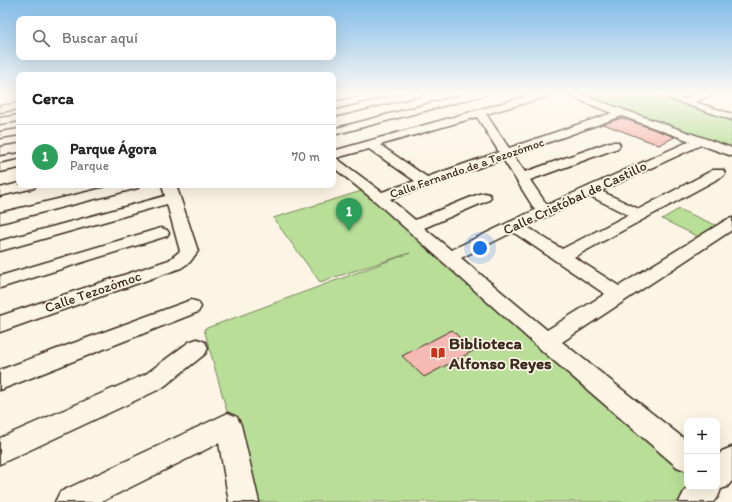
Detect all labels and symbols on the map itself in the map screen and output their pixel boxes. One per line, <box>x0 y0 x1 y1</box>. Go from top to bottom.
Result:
street label: Calle Fernando de a Tezozómoc <box>388 135 546 201</box>
street label: Calle Cristóbal de Castillo <box>501 157 649 239</box>
pin: 1 <box>336 198 362 231</box>
your location <box>470 238 490 258</box>
street label: Calle Tezozómoc <box>43 267 144 316</box>
place label: Biblioteca Alfonso Reyes <box>448 333 552 374</box>
library icon: Biblioteca Alfonso Reyes <box>430 345 446 361</box>

